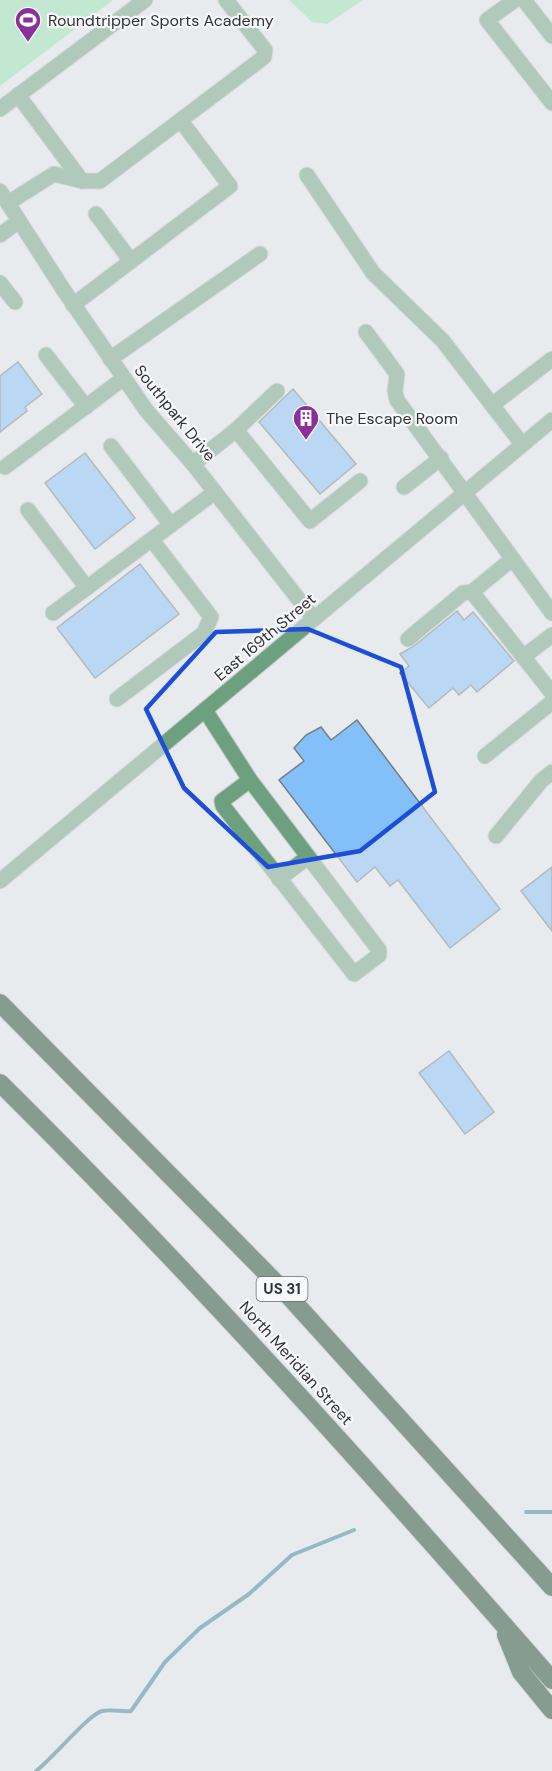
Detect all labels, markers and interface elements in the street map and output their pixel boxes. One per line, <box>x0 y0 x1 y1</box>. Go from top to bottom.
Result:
sports icon: Roundtripper Sports Academy <box>13 5 43 43</box>
place label: Roundtripper Sports Academy <box>48 10 274 31</box>
street label: Southpark Drive <box>130 360 220 466</box>
building icon: The Escape Room <box>291 403 321 441</box>
place label: The Escape Room <box>326 408 458 429</box>
street label: East 169th Street <box>210 589 320 685</box>
road number: US 31 <box>256 1277 308 1301</box>
street label: North Meridian Street <box>235 1297 357 1429</box>

